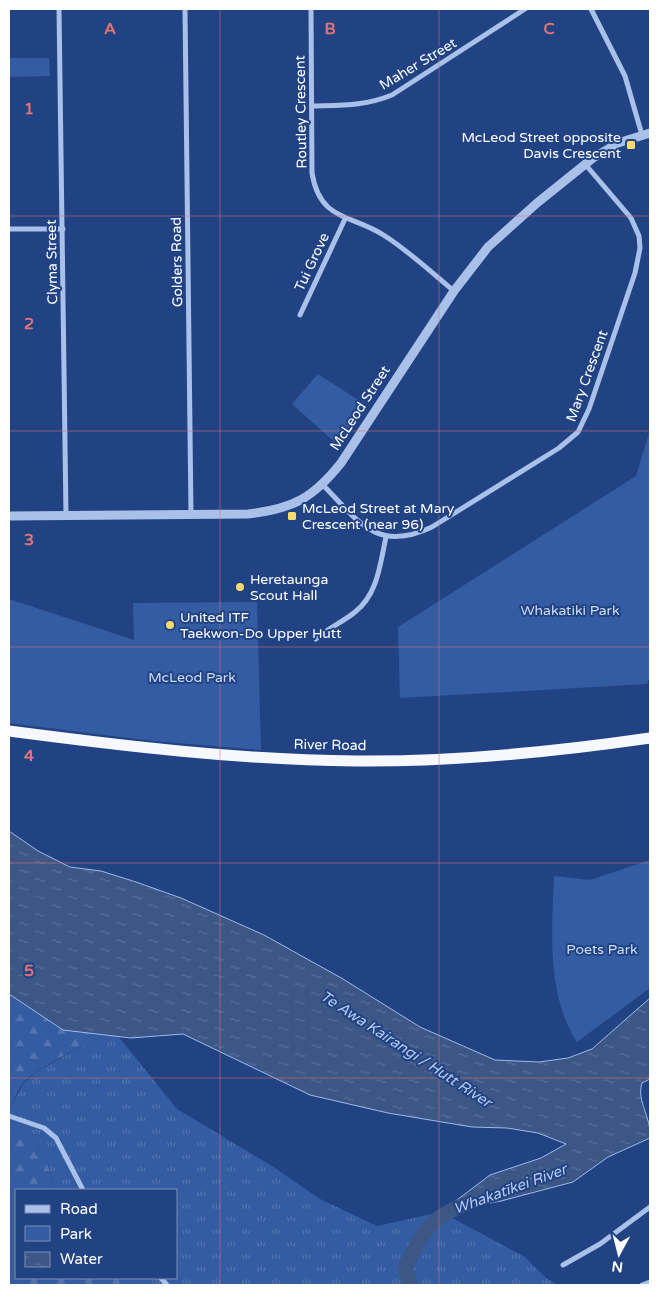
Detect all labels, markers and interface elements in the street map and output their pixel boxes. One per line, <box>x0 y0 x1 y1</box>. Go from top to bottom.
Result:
text: A <box>104 19 116 39</box>
text: B <box>324 19 336 39</box>
text: C <box>543 19 555 39</box>
street label: Maher Street <box>376 34 460 94</box>
street label: Routley Crescent <box>292 55 310 169</box>
text: 1 <box>24 99 34 119</box>
place label: McLeod Street opposite Davis Crescent <box>462 129 622 162</box>
marker: McLeod Street opposite Davis Crescent <box>625 139 637 151</box>
street label: Golders Road <box>168 217 186 307</box>
street label: Clyma Street <box>43 219 61 305</box>
street label: Tui Grove <box>291 230 333 294</box>
text: 2 <box>24 314 34 334</box>
street label: Mary Crescent <box>563 327 612 424</box>
street label: McLeod Street <box>326 362 394 454</box>
place label: McLeod Street at Mary Crescent (near 96) <box>302 500 455 533</box>
marker: McLeod Street at Mary Crescent (near 96) <box>286 510 298 522</box>
text: 3 <box>24 530 34 550</box>
place label: Heretaunga Scout Hall <box>250 571 328 604</box>
marker: Heretaunga Scout Hall <box>234 581 246 593</box>
park label: Whakatiki Park <box>520 602 620 619</box>
place label: United ITF Taekwon-Do Upper Hutt <box>180 609 342 642</box>
marker: United ITF Taekwon-Do Upper Hutt <box>164 619 176 631</box>
park label: McLeod Park <box>148 669 236 686</box>
street label: River Road <box>293 736 367 754</box>
text: 4 <box>24 746 34 766</box>
park label: Poets Park <box>566 941 638 958</box>
text: 5 <box>24 961 34 981</box>
water label: Te Awa Kairangi / Hutt River <box>317 987 497 1112</box>
water label: Whakatīkei River <box>451 1159 571 1218</box>
legend <box>15 1189 178 1279</box>
text: Road <box>60 1200 98 1218</box>
text: Park <box>60 1225 92 1243</box>
north arrow <box>594 1229 644 1279</box>
text: Water <box>60 1250 103 1268</box>
text: N <box>611 1257 624 1276</box>

